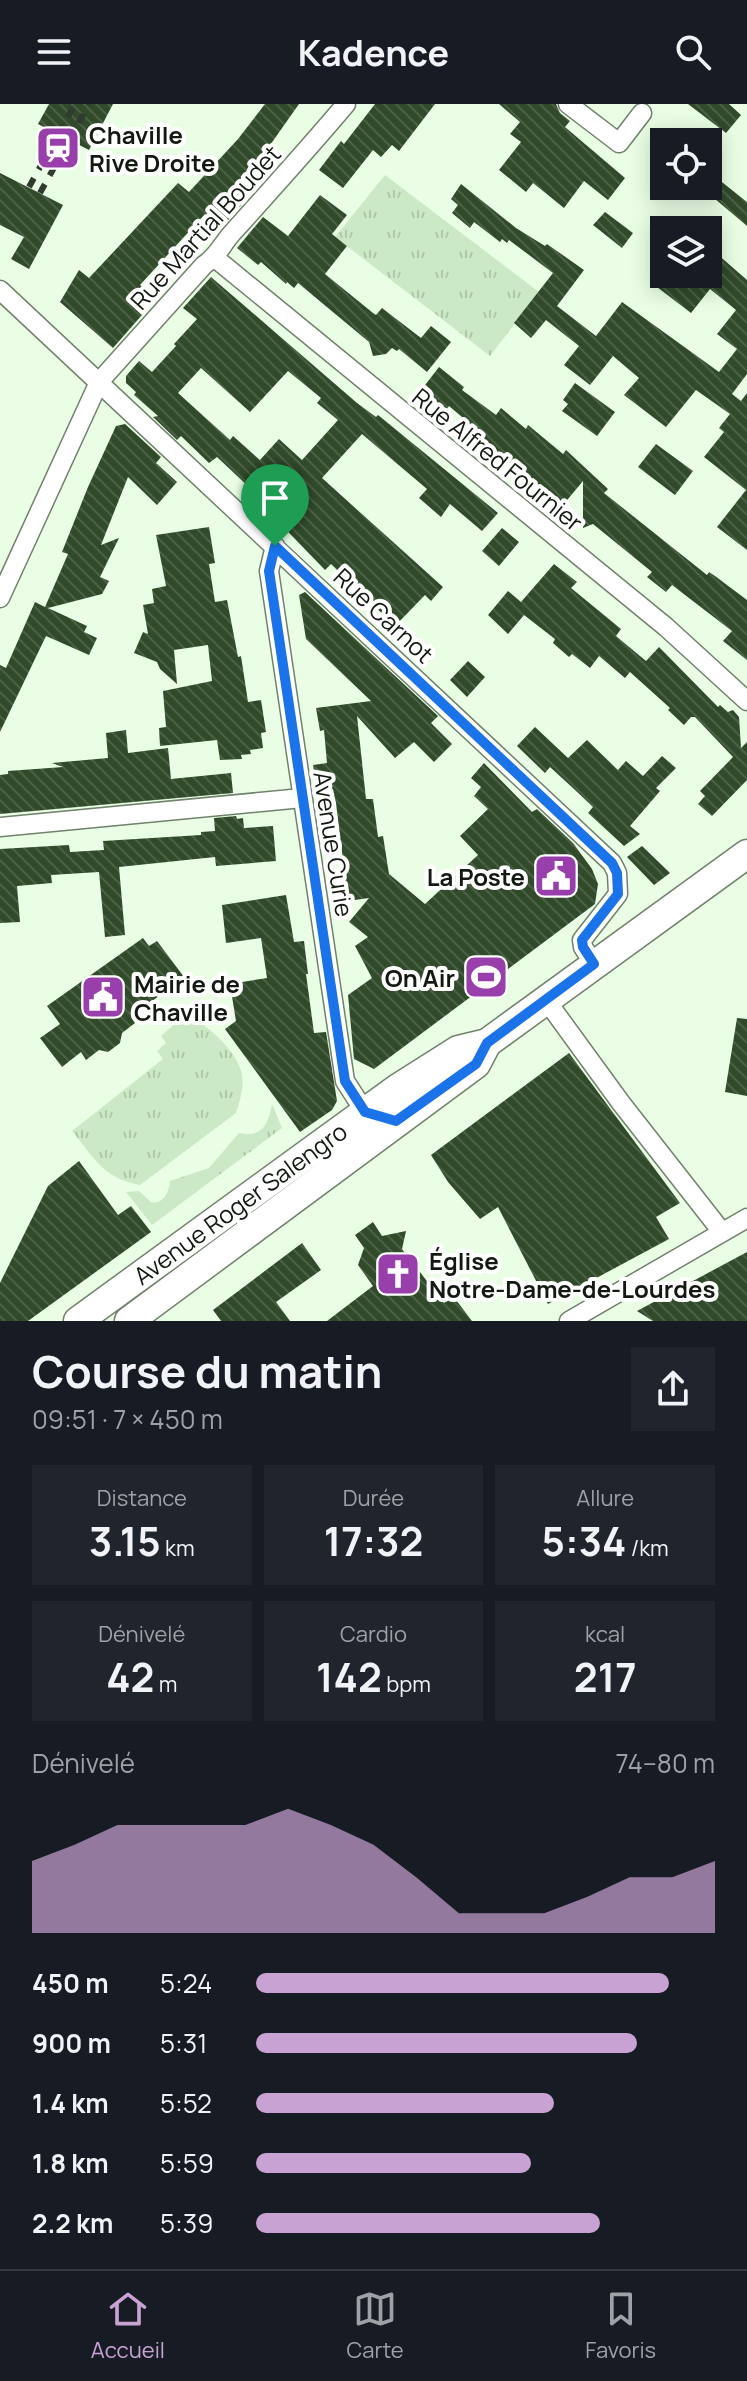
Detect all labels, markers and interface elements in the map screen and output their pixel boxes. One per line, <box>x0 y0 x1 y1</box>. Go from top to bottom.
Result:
text: Kadence <box>298 28 449 77</box>
icon: menu <box>32 30 76 74</box>
icon: search <box>671 30 715 74</box>
place label: Chaville Rive Droite <box>89 118 216 179</box>
station icon: Chaville Rive Droite <box>34 124 82 172</box>
map controls <box>650 128 722 288</box>
button: locate <box>650 128 722 200</box>
street label: Rue Martial Boudet <box>122 138 288 316</box>
button: layers <box>650 216 722 288</box>
street label: Rue Alfred Fournier <box>406 380 590 538</box>
pin <box>241 464 309 546</box>
icon: arrive <box>253 476 297 520</box>
street label: Rue Carnot <box>327 560 441 670</box>
street label: Avenue Curie <box>306 769 362 919</box>
public building icon: La Poste <box>532 852 580 900</box>
place label: La Poste <box>427 860 525 893</box>
sports icon: On Air <box>462 953 510 1001</box>
place label: On Air <box>385 961 455 994</box>
place label: Mairie de Chaville <box>134 967 240 1028</box>
public building icon: Mairie de Chaville <box>79 973 127 1021</box>
street label: Avenue Roger Salengro <box>127 1114 353 1292</box>
place label: Église Notre-Dame-de-Lourdes <box>429 1244 715 1305</box>
church icon: Église Notre-Dame-de-Lourdes <box>374 1250 422 1298</box>
text: Course du matin <box>32 1341 382 1401</box>
button: share <box>631 1347 715 1431</box>
text: 09:51 · 7 × 450 m <box>32 1401 223 1437</box>
text: Distance <box>97 1483 187 1513</box>
text: Durée <box>343 1483 404 1513</box>
text: Allure <box>576 1483 634 1513</box>
text: 3.15 <box>89 1513 161 1568</box>
text: 17:32 <box>324 1513 423 1568</box>
text: 5:34 <box>542 1513 626 1568</box>
text: km <box>161 1533 195 1563</box>
text: /km <box>626 1533 669 1563</box>
text: Dénivelé <box>98 1619 185 1649</box>
text: Cardio <box>340 1619 407 1649</box>
text: kcal <box>585 1619 625 1649</box>
text: 42 <box>106 1649 154 1704</box>
text: 142 <box>316 1649 382 1704</box>
text: 217 <box>574 1649 637 1704</box>
text: m <box>154 1669 177 1699</box>
text: bpm <box>382 1669 431 1699</box>
text: Dénivelé <box>32 1745 135 1781</box>
text: 74–80 m <box>615 1745 715 1781</box>
text: 450 m <box>32 1965 109 2001</box>
text: 5:24 <box>160 1965 212 2001</box>
text: 900 m <box>32 2025 111 2061</box>
text: 5:31 <box>160 2025 207 2061</box>
text: 1.4 km <box>32 2085 109 2121</box>
text: 5:52 <box>160 2085 212 2121</box>
text: 1.8 km <box>32 2145 109 2181</box>
text: 5:59 <box>160 2145 214 2181</box>
text: 2.2 km <box>32 2205 113 2241</box>
text: 5:39 <box>160 2205 213 2241</box>
tab: Accueil <box>91 2287 165 2365</box>
tab: Carte <box>347 2287 404 2365</box>
tab: Favoris <box>585 2287 656 2365</box>

